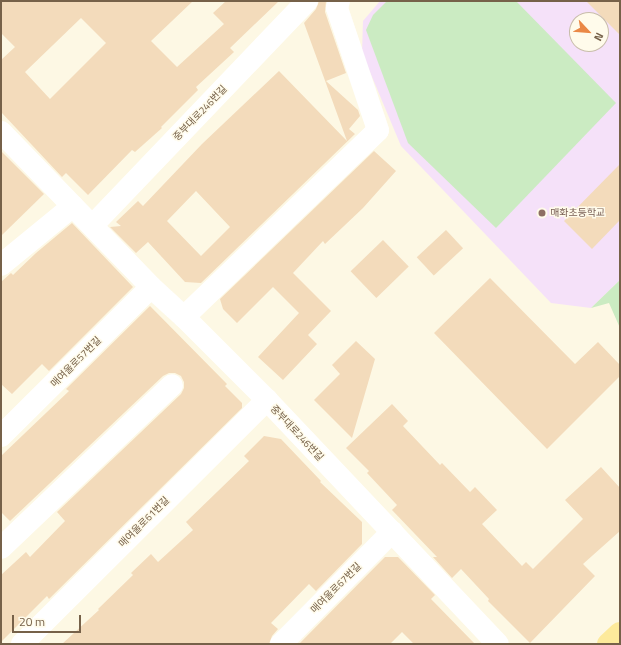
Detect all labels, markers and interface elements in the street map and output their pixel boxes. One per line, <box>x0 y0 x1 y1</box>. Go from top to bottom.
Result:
north arrow <box>569 12 609 52</box>
text: N <box>590 30 608 44</box>
street label: 중부대로246번길 <box>171 83 229 143</box>
place label: 매화초등학교 <box>550 207 605 219</box>
marker: 매화초등학교 <box>537 208 547 218</box>
street label: 매여울로57번길 <box>48 334 104 390</box>
street label: 중부대로246번길 <box>268 403 326 463</box>
street label: 매여울로61번길 <box>116 494 172 550</box>
street label: 매여울로67번길 <box>308 560 364 616</box>
scale bar <box>14 607 83 633</box>
text: 20 m <box>19 612 45 631</box>

